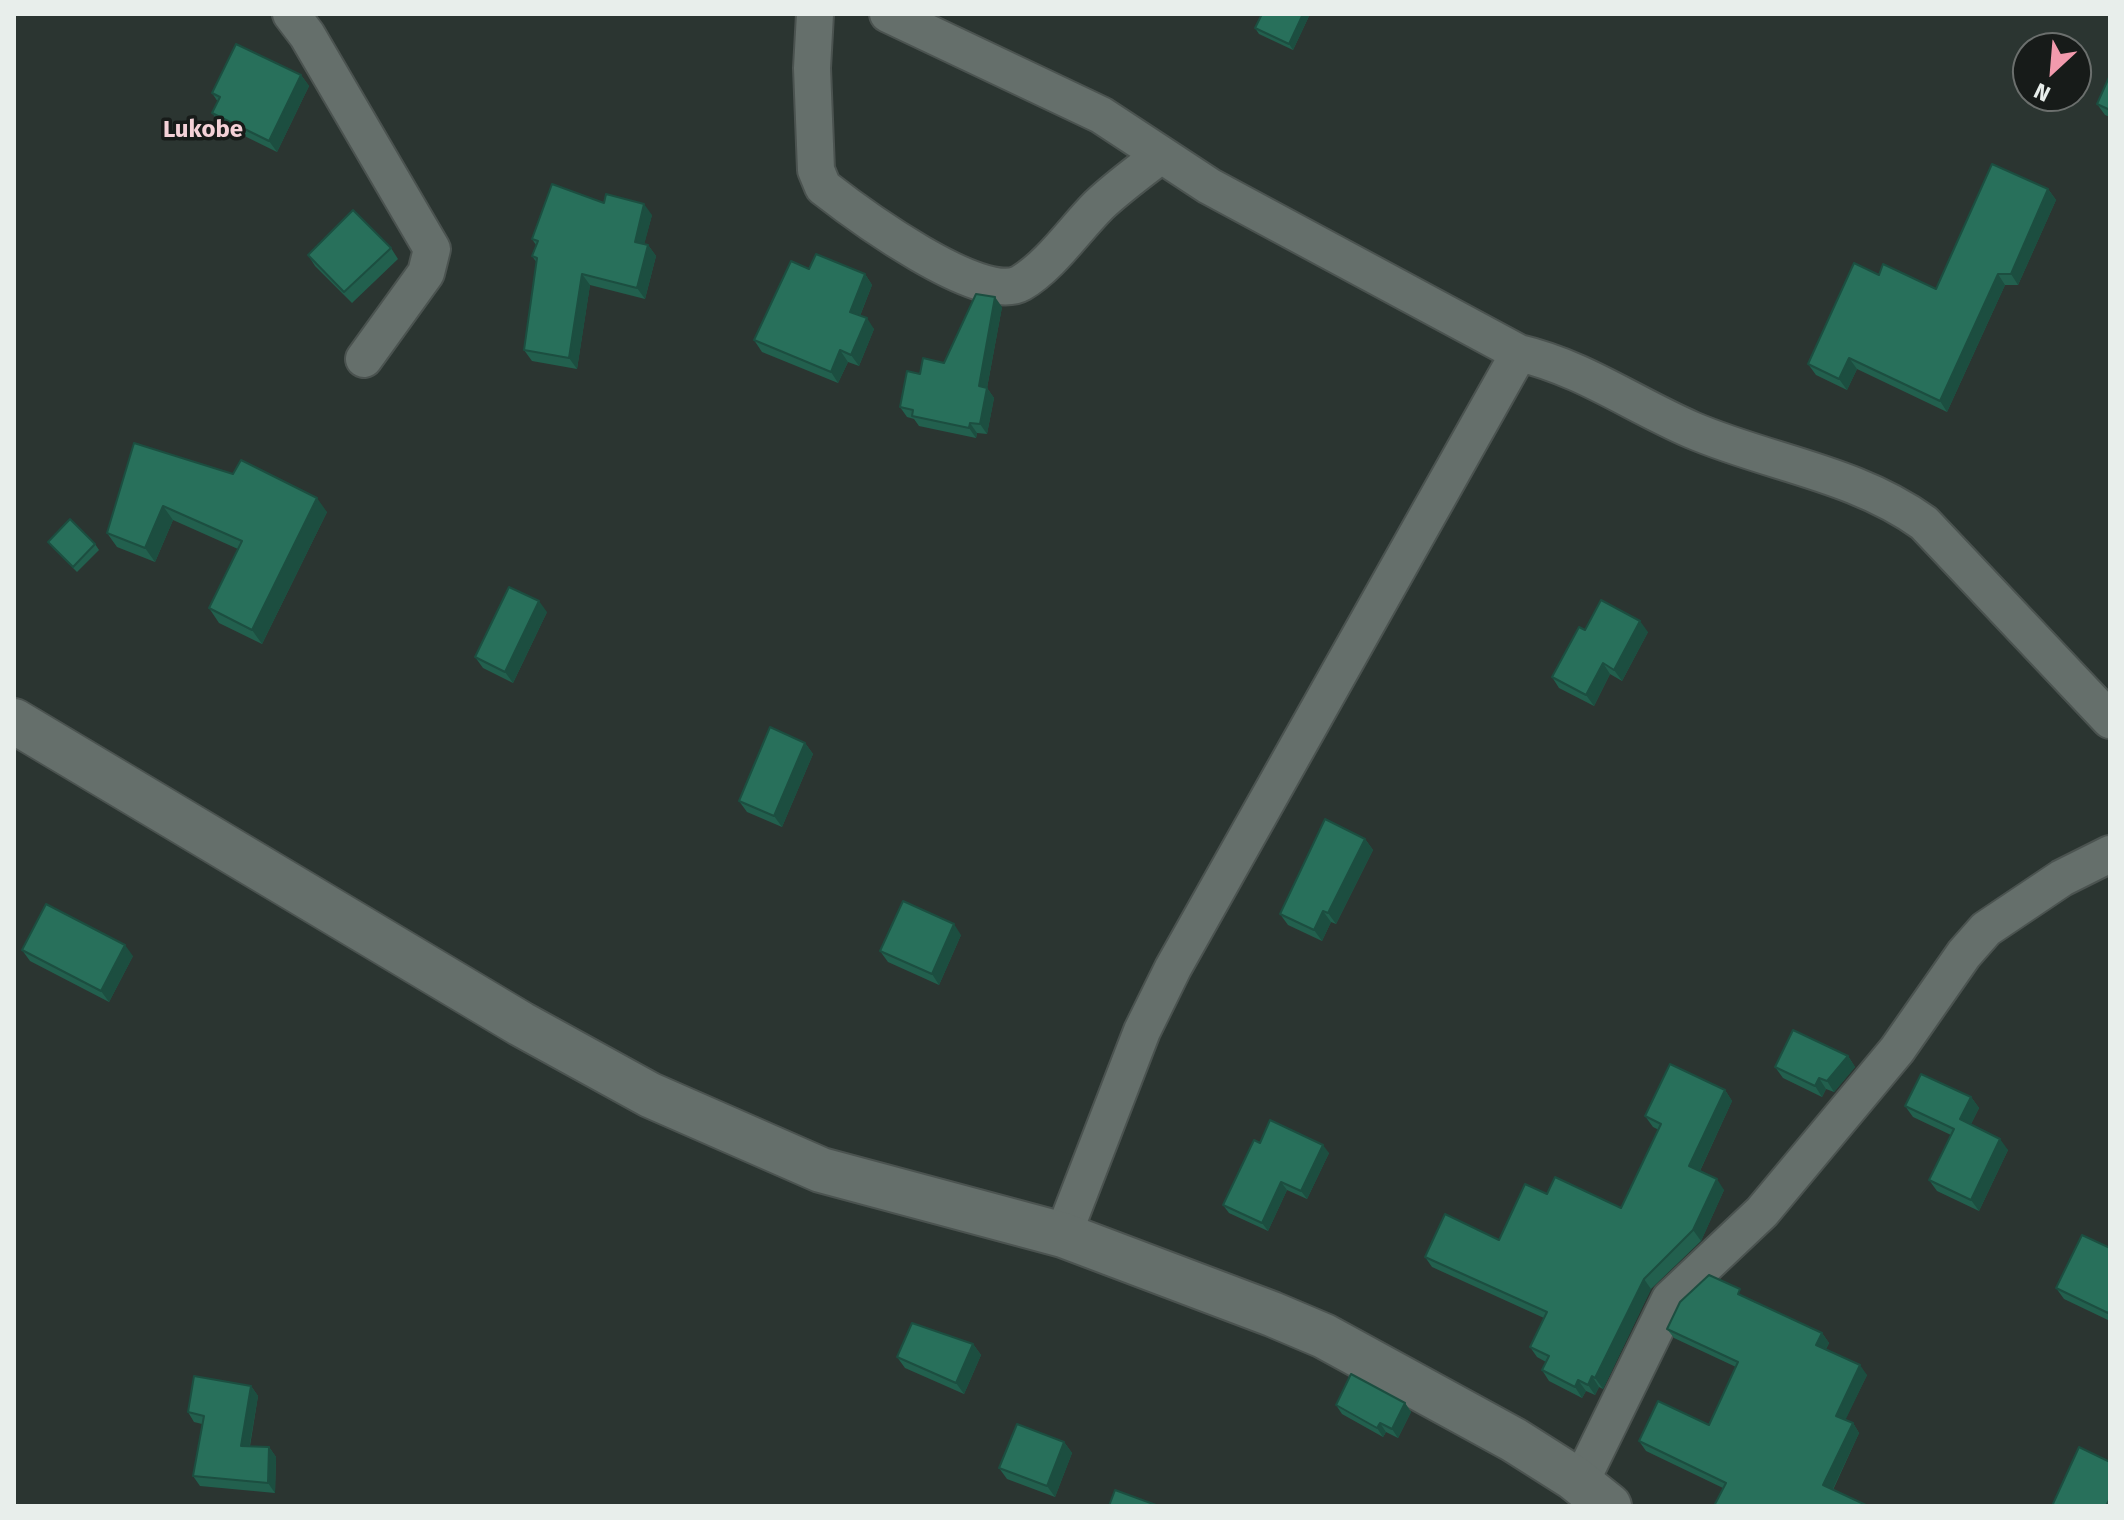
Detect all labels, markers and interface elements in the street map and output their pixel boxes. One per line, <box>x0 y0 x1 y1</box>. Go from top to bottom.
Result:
north arrow <box>2012 32 2092 112</box>
text: N <box>2030 77 2055 108</box>
district label: Lukobe <box>163 116 243 144</box>

